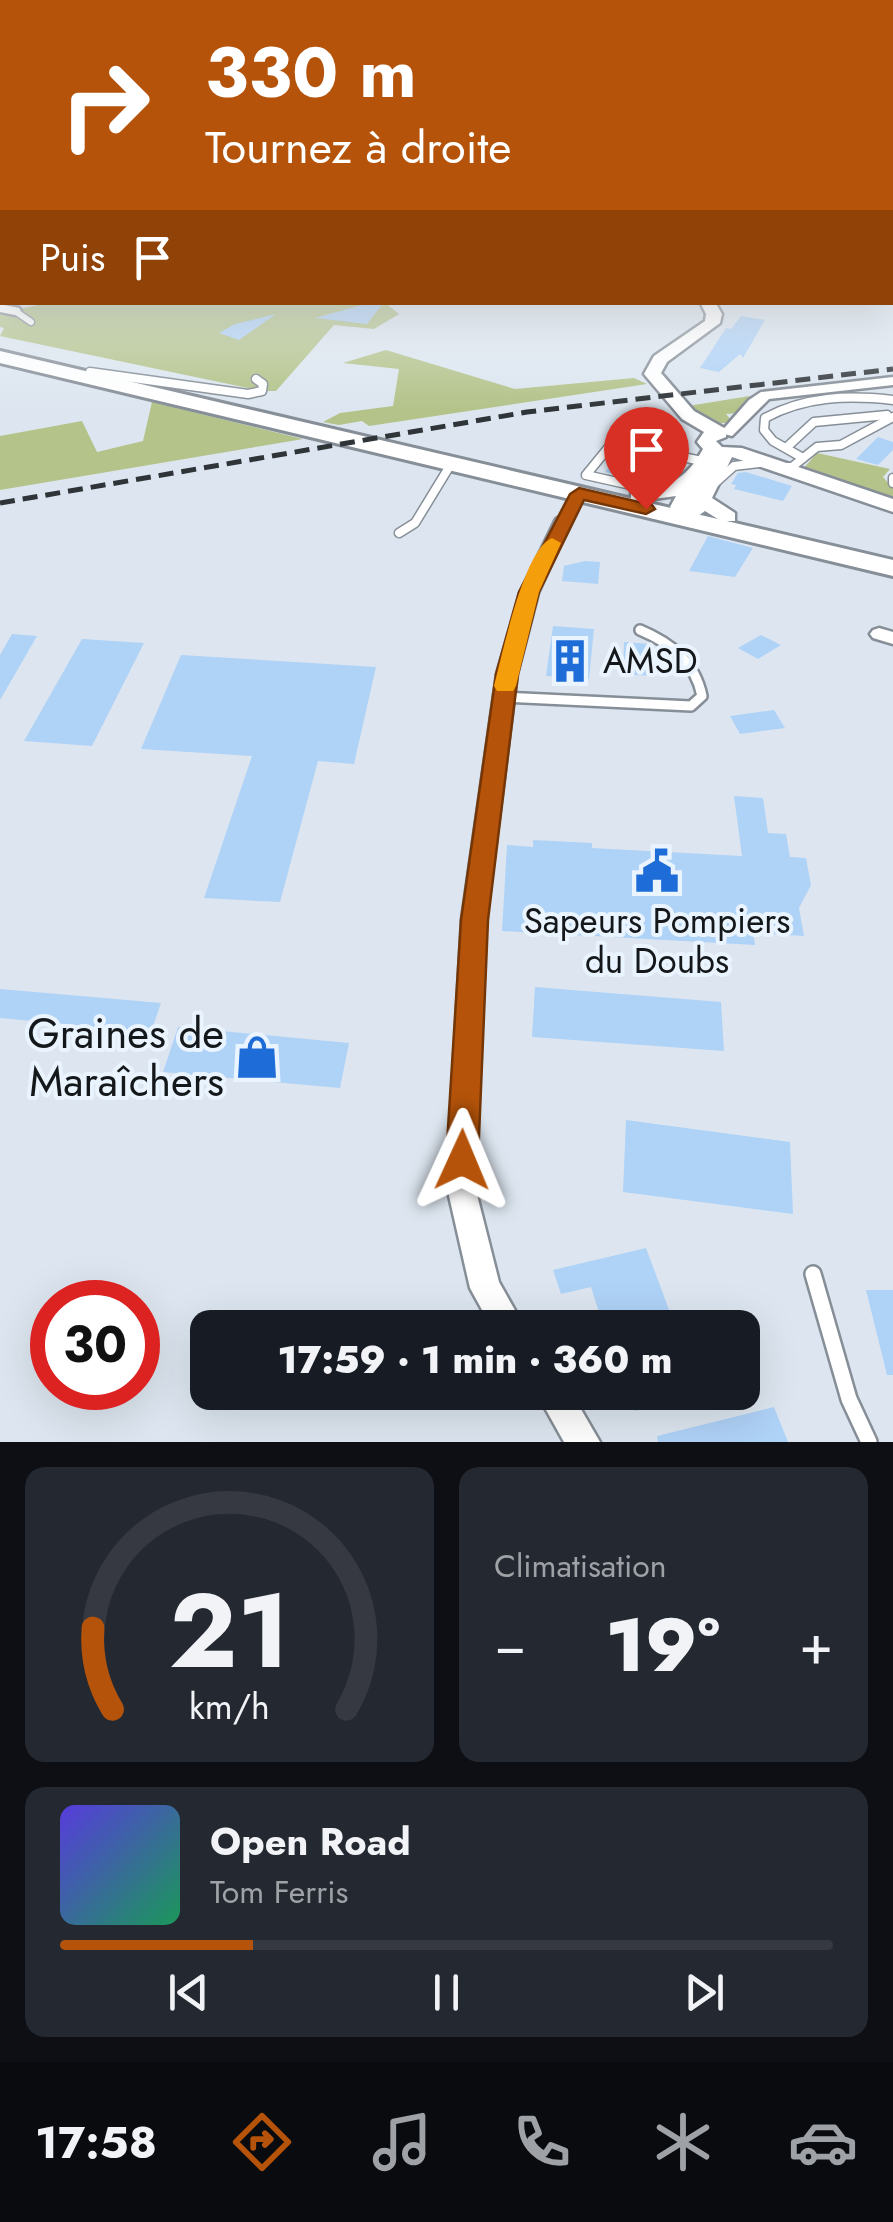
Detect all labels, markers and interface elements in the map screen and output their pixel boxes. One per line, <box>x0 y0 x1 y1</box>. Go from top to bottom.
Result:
text: 330 m <box>205 22 417 123</box>
icon: right <box>40 40 170 170</box>
text: Tournez à droite <box>205 115 511 180</box>
text: Puis <box>40 230 105 285</box>
icon: arrive <box>125 230 180 285</box>
pin <box>604 407 689 510</box>
icon: arrive <box>619 422 674 477</box>
place label: AMSD <box>603 636 697 686</box>
building icon: AMSD <box>546 637 594 685</box>
public building icon: Sapeurs Pompiers du Doubs <box>633 847 681 895</box>
place label: Sapeurs Pompiers du Doubs <box>524 896 790 986</box>
place label: Graines de Maraîchers <box>27 1003 224 1112</box>
shop icon: Graines de Maraîchers <box>233 1033 281 1081</box>
position arrow <box>410 1108 514 1212</box>
speed limit sign: 30 <box>30 1280 160 1410</box>
text: 17:59 · 1 min · 360 m <box>278 1332 672 1387</box>
text: Climatisation <box>494 1543 667 1589</box>
text: 21 <box>169 1556 290 1706</box>
text: 19° <box>606 1591 720 1699</box>
text: − <box>494 1605 526 1685</box>
text: + <box>799 1605 833 1685</box>
text: km/h <box>189 1681 270 1732</box>
text: Open Road <box>210 1814 411 1869</box>
text: Tom Ferris <box>210 1869 348 1915</box>
icon: previous <box>161 1965 216 2020</box>
icon: pause <box>419 1965 474 2020</box>
icon: next <box>677 1965 732 2020</box>
icon: directions <box>227 2107 297 2177</box>
icon: music <box>367 2107 437 2177</box>
icon: phone <box>507 2107 577 2177</box>
icon: climate <box>648 2107 718 2177</box>
icon: car <box>788 2107 858 2177</box>
text: 17:58 <box>35 2110 157 2175</box>

